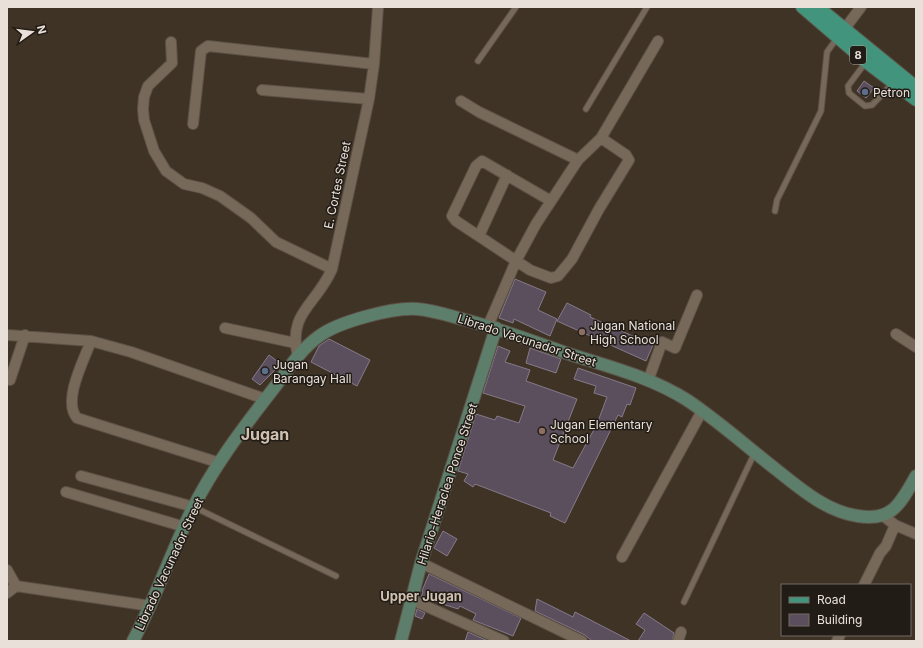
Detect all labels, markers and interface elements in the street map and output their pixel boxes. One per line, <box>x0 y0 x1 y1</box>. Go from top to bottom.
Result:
north arrow <box>12 12 52 52</box>
text: N <box>34 24 50 35</box>
road number: 8 <box>850 46 866 64</box>
place label: Petron <box>873 85 910 100</box>
marker: Petron <box>860 87 870 97</box>
street label: E. Cortes Street <box>320 140 354 230</box>
street label: Librado Vacunador Street <box>456 311 598 370</box>
place label: Jugan National High School <box>590 318 675 347</box>
marker: Jugan National High School <box>577 327 587 337</box>
place label: Jugan Barangay Hall <box>273 357 351 386</box>
marker: Jugan Barangay Hall <box>260 366 270 376</box>
street label: Hilario-Heraclea Ponce Street <box>414 401 480 567</box>
place label: Jugan Elementary School <box>550 417 653 446</box>
district label: Jugan <box>241 424 289 444</box>
marker: Jugan Elementary School <box>537 426 547 436</box>
street label: Librado Vacunador Street <box>132 495 206 633</box>
legend <box>781 584 911 636</box>
district label: Upper Jugan <box>380 588 462 604</box>
text: Road <box>817 592 846 607</box>
text: Building <box>817 612 862 627</box>

